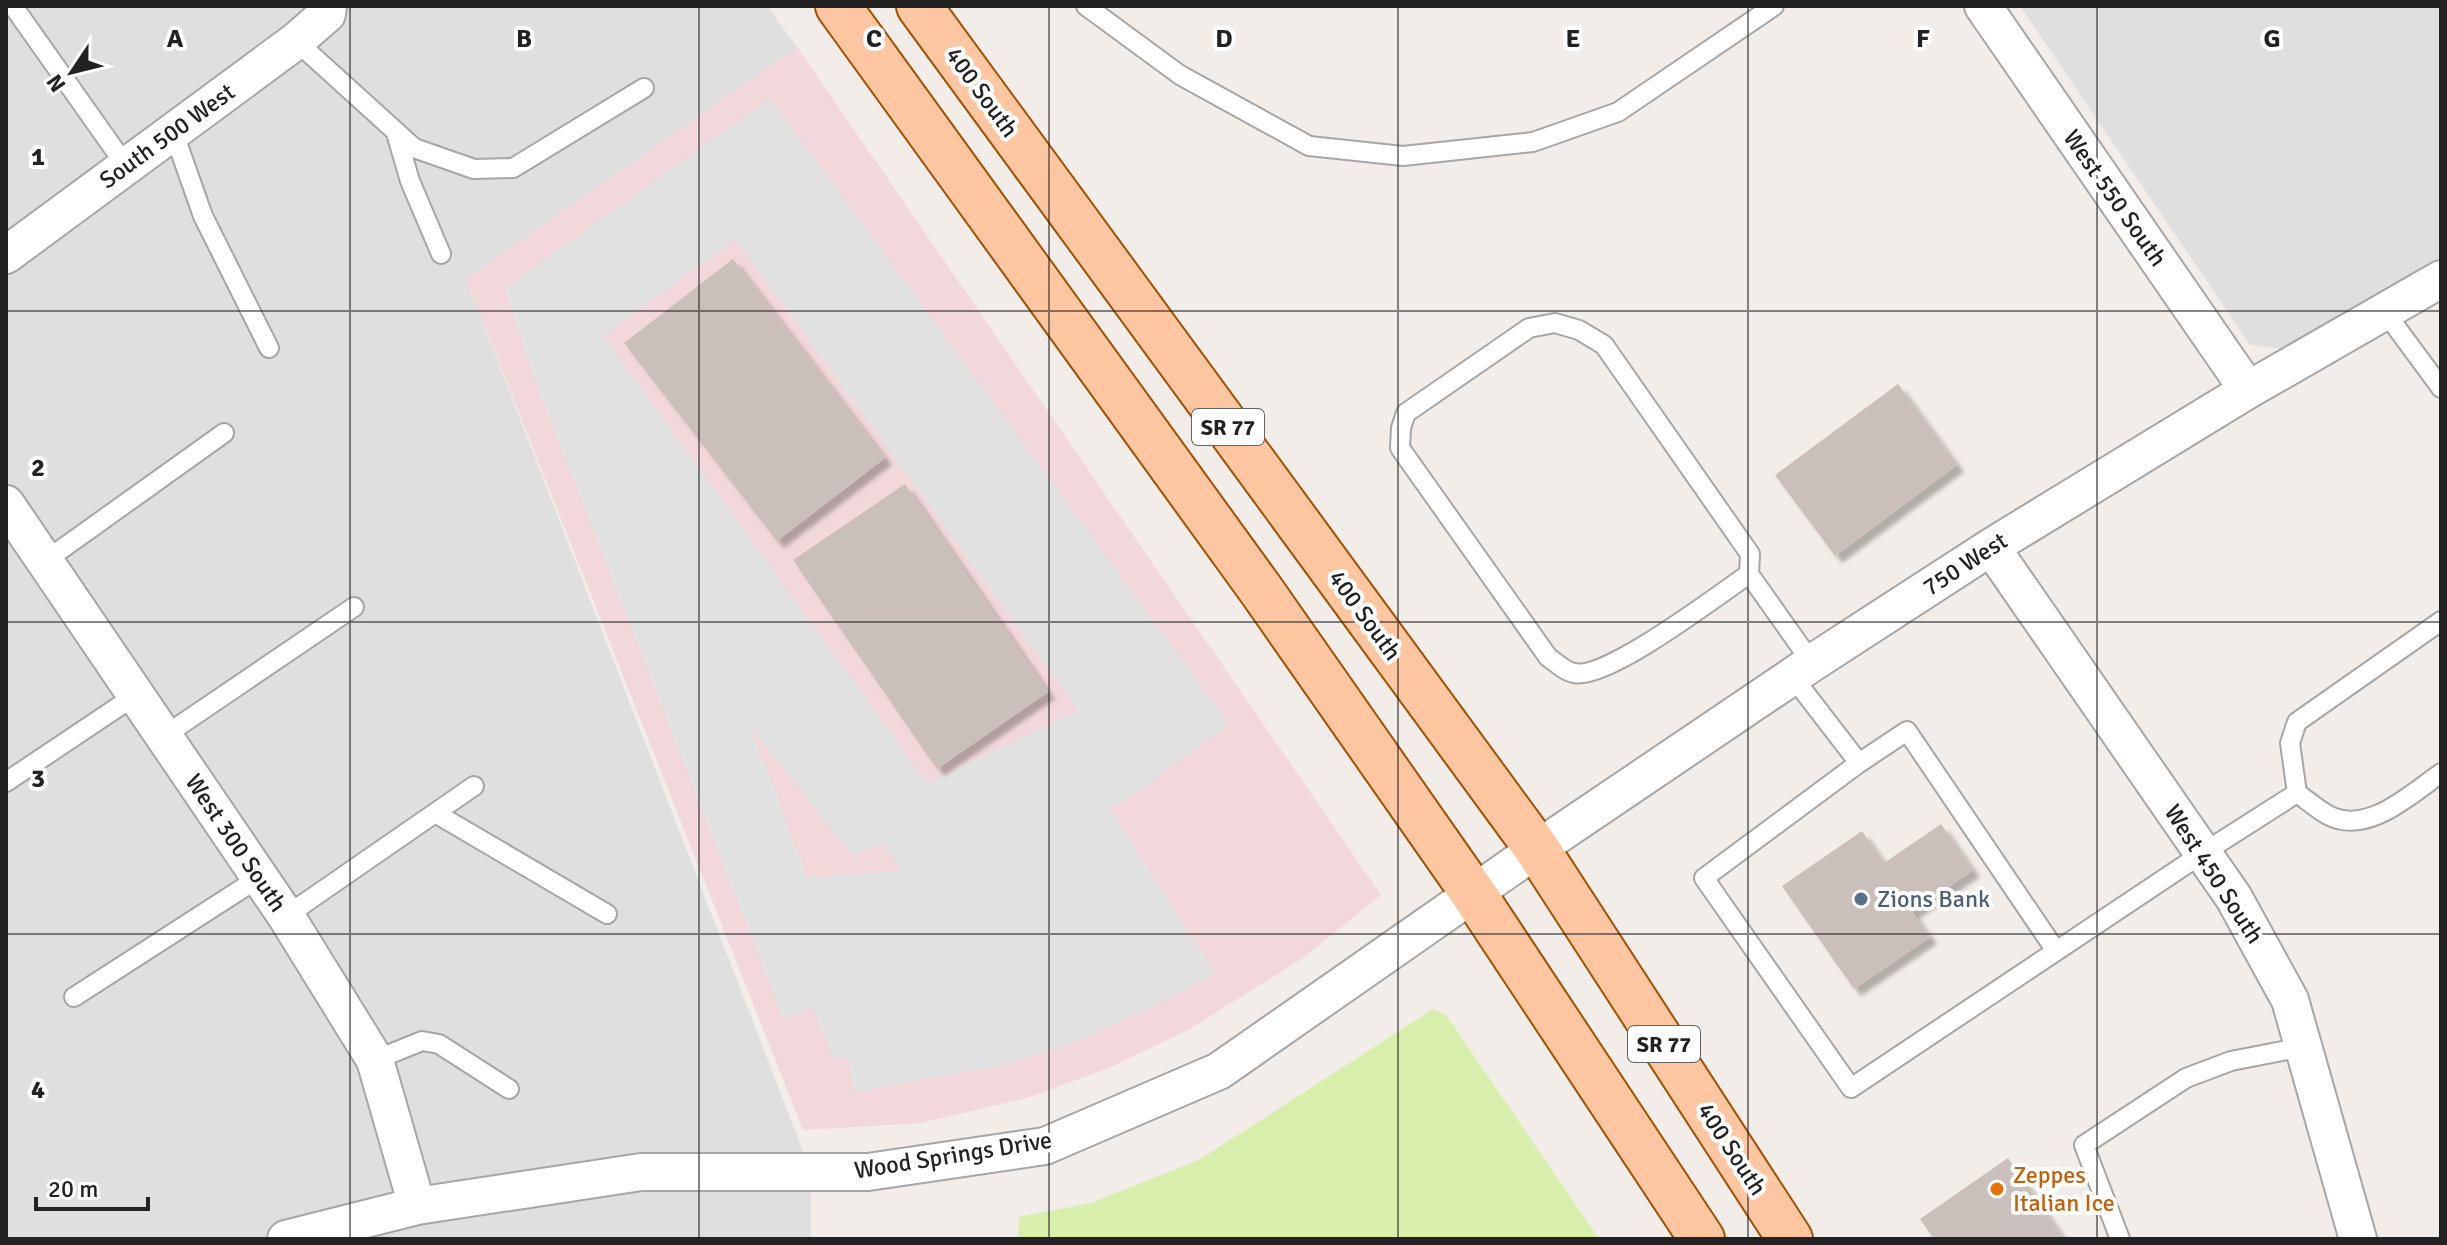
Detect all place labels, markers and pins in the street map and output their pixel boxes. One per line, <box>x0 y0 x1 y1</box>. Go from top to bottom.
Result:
place label: Zions Bank <box>1877 884 1990 914</box>
marker: Zions Bank <box>1852 890 1870 908</box>
place label: Zeppes Italian Ice <box>2013 1160 2115 1218</box>
marker: Zeppes Italian Ice <box>1988 1180 2006 1198</box>

